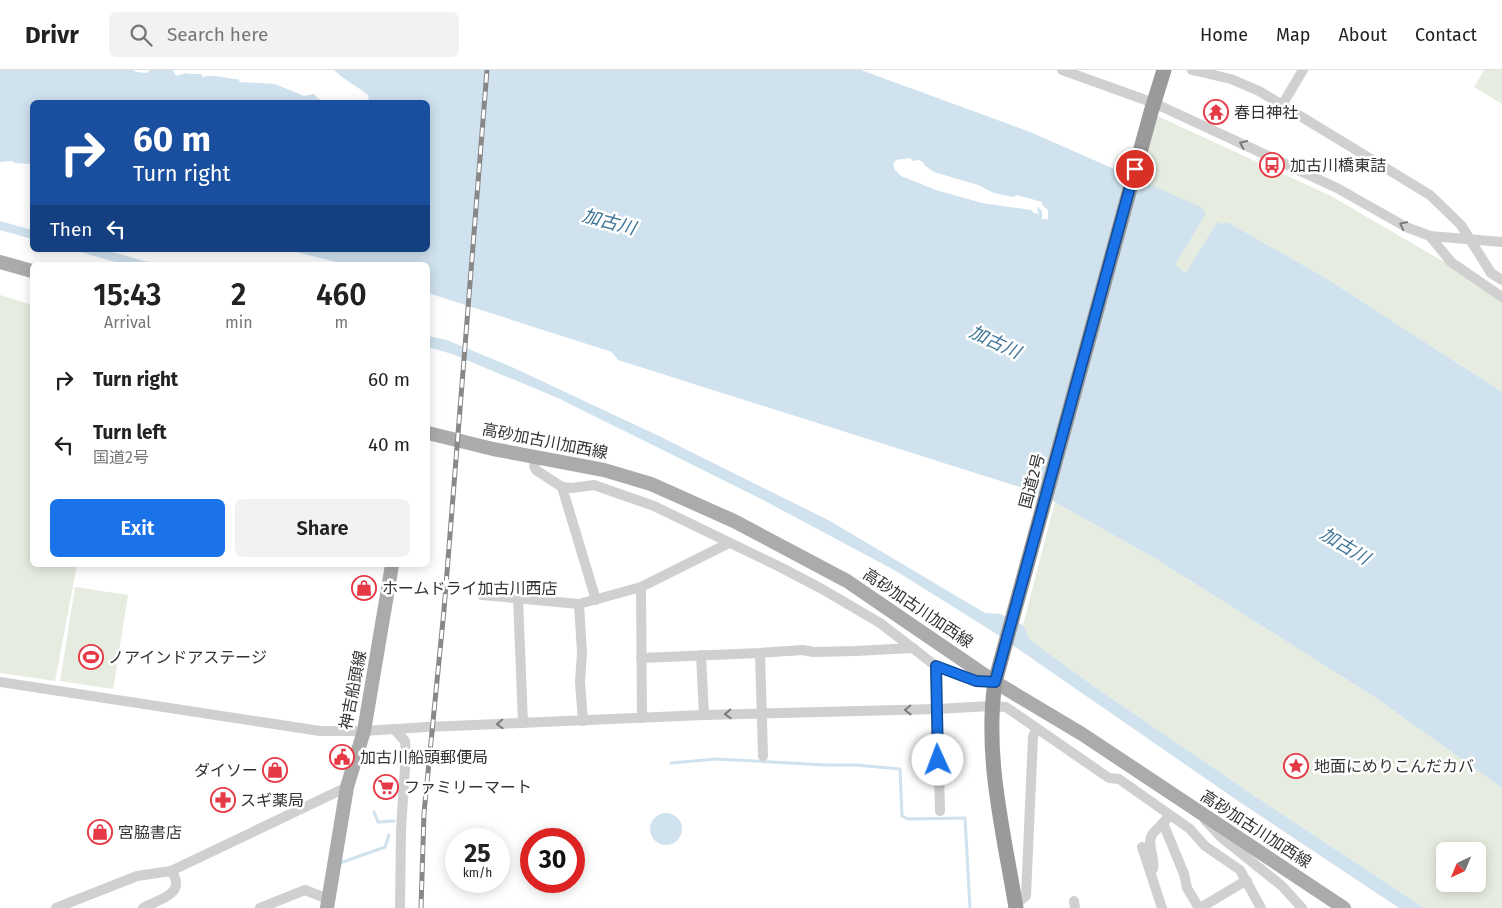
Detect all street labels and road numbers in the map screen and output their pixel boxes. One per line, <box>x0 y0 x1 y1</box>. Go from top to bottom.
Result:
street label: 高砂加古川加西線 <box>480 419 610 463</box>
street label: 国道2号 <box>1016 452 1048 510</box>
street label: 高砂加古川加西線 <box>860 564 976 652</box>
street label: 神吉船頭線 <box>336 649 370 731</box>
street label: 高砂加古川加西線 <box>1197 786 1315 872</box>

